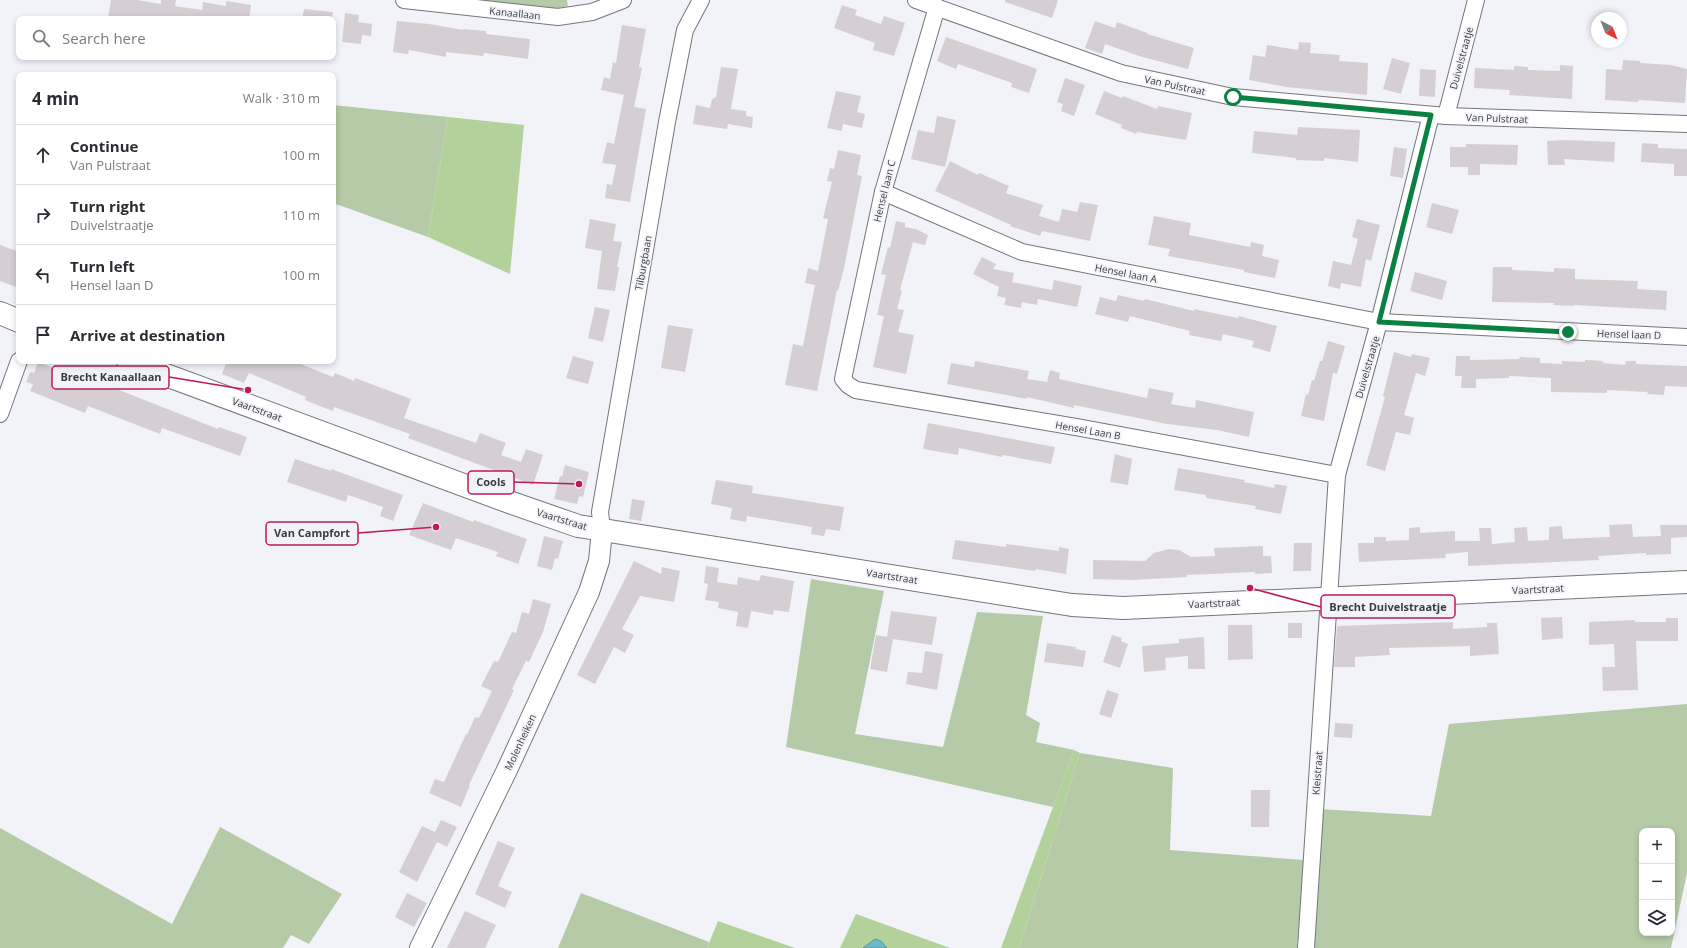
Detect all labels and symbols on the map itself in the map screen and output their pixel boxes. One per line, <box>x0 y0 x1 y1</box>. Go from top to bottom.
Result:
street label: Kanaallaan <box>489 3 541 23</box>
north arrow <box>1591 12 1627 48</box>
street label: Duivelstraatje <box>1446 25 1476 91</box>
street label: Van Pulstraat <box>1143 72 1207 98</box>
route start <box>1224 88 1242 106</box>
street label: Van Pulstraat <box>1466 110 1529 126</box>
street label: Hensel laan C <box>870 159 898 223</box>
street label: Tilburgbaan <box>631 234 655 292</box>
street label: Hensel laan A <box>1094 260 1159 286</box>
route end <box>1559 323 1577 341</box>
street label: Hensel laan D <box>1597 326 1661 342</box>
street label: Duivelstraatje <box>1351 334 1383 400</box>
callout: Brecht Kanaallaan <box>52 366 169 389</box>
text: Brecht Kanaallaan <box>60 369 162 384</box>
street label: Vaartstraat <box>230 394 284 425</box>
street label: Hensel Laan B <box>1054 417 1122 443</box>
callout: Cools <box>468 471 514 494</box>
text: Cools <box>476 474 506 489</box>
street label: Vaartstraat <box>535 505 589 533</box>
callout: Van Campfort <box>266 522 358 545</box>
text: Van Campfort <box>274 525 350 540</box>
street label: Vaartstraat <box>865 565 919 587</box>
street label: Vaartstraat <box>1512 581 1565 597</box>
street label: Vaartstraat <box>1188 595 1241 611</box>
callout: Brecht Duivelstraatje <box>1321 595 1455 618</box>
text: Brecht Duivelstraatje <box>1329 599 1447 614</box>
street label: Molenheiken <box>501 712 539 772</box>
street label: Kleistraat <box>1308 750 1326 795</box>

